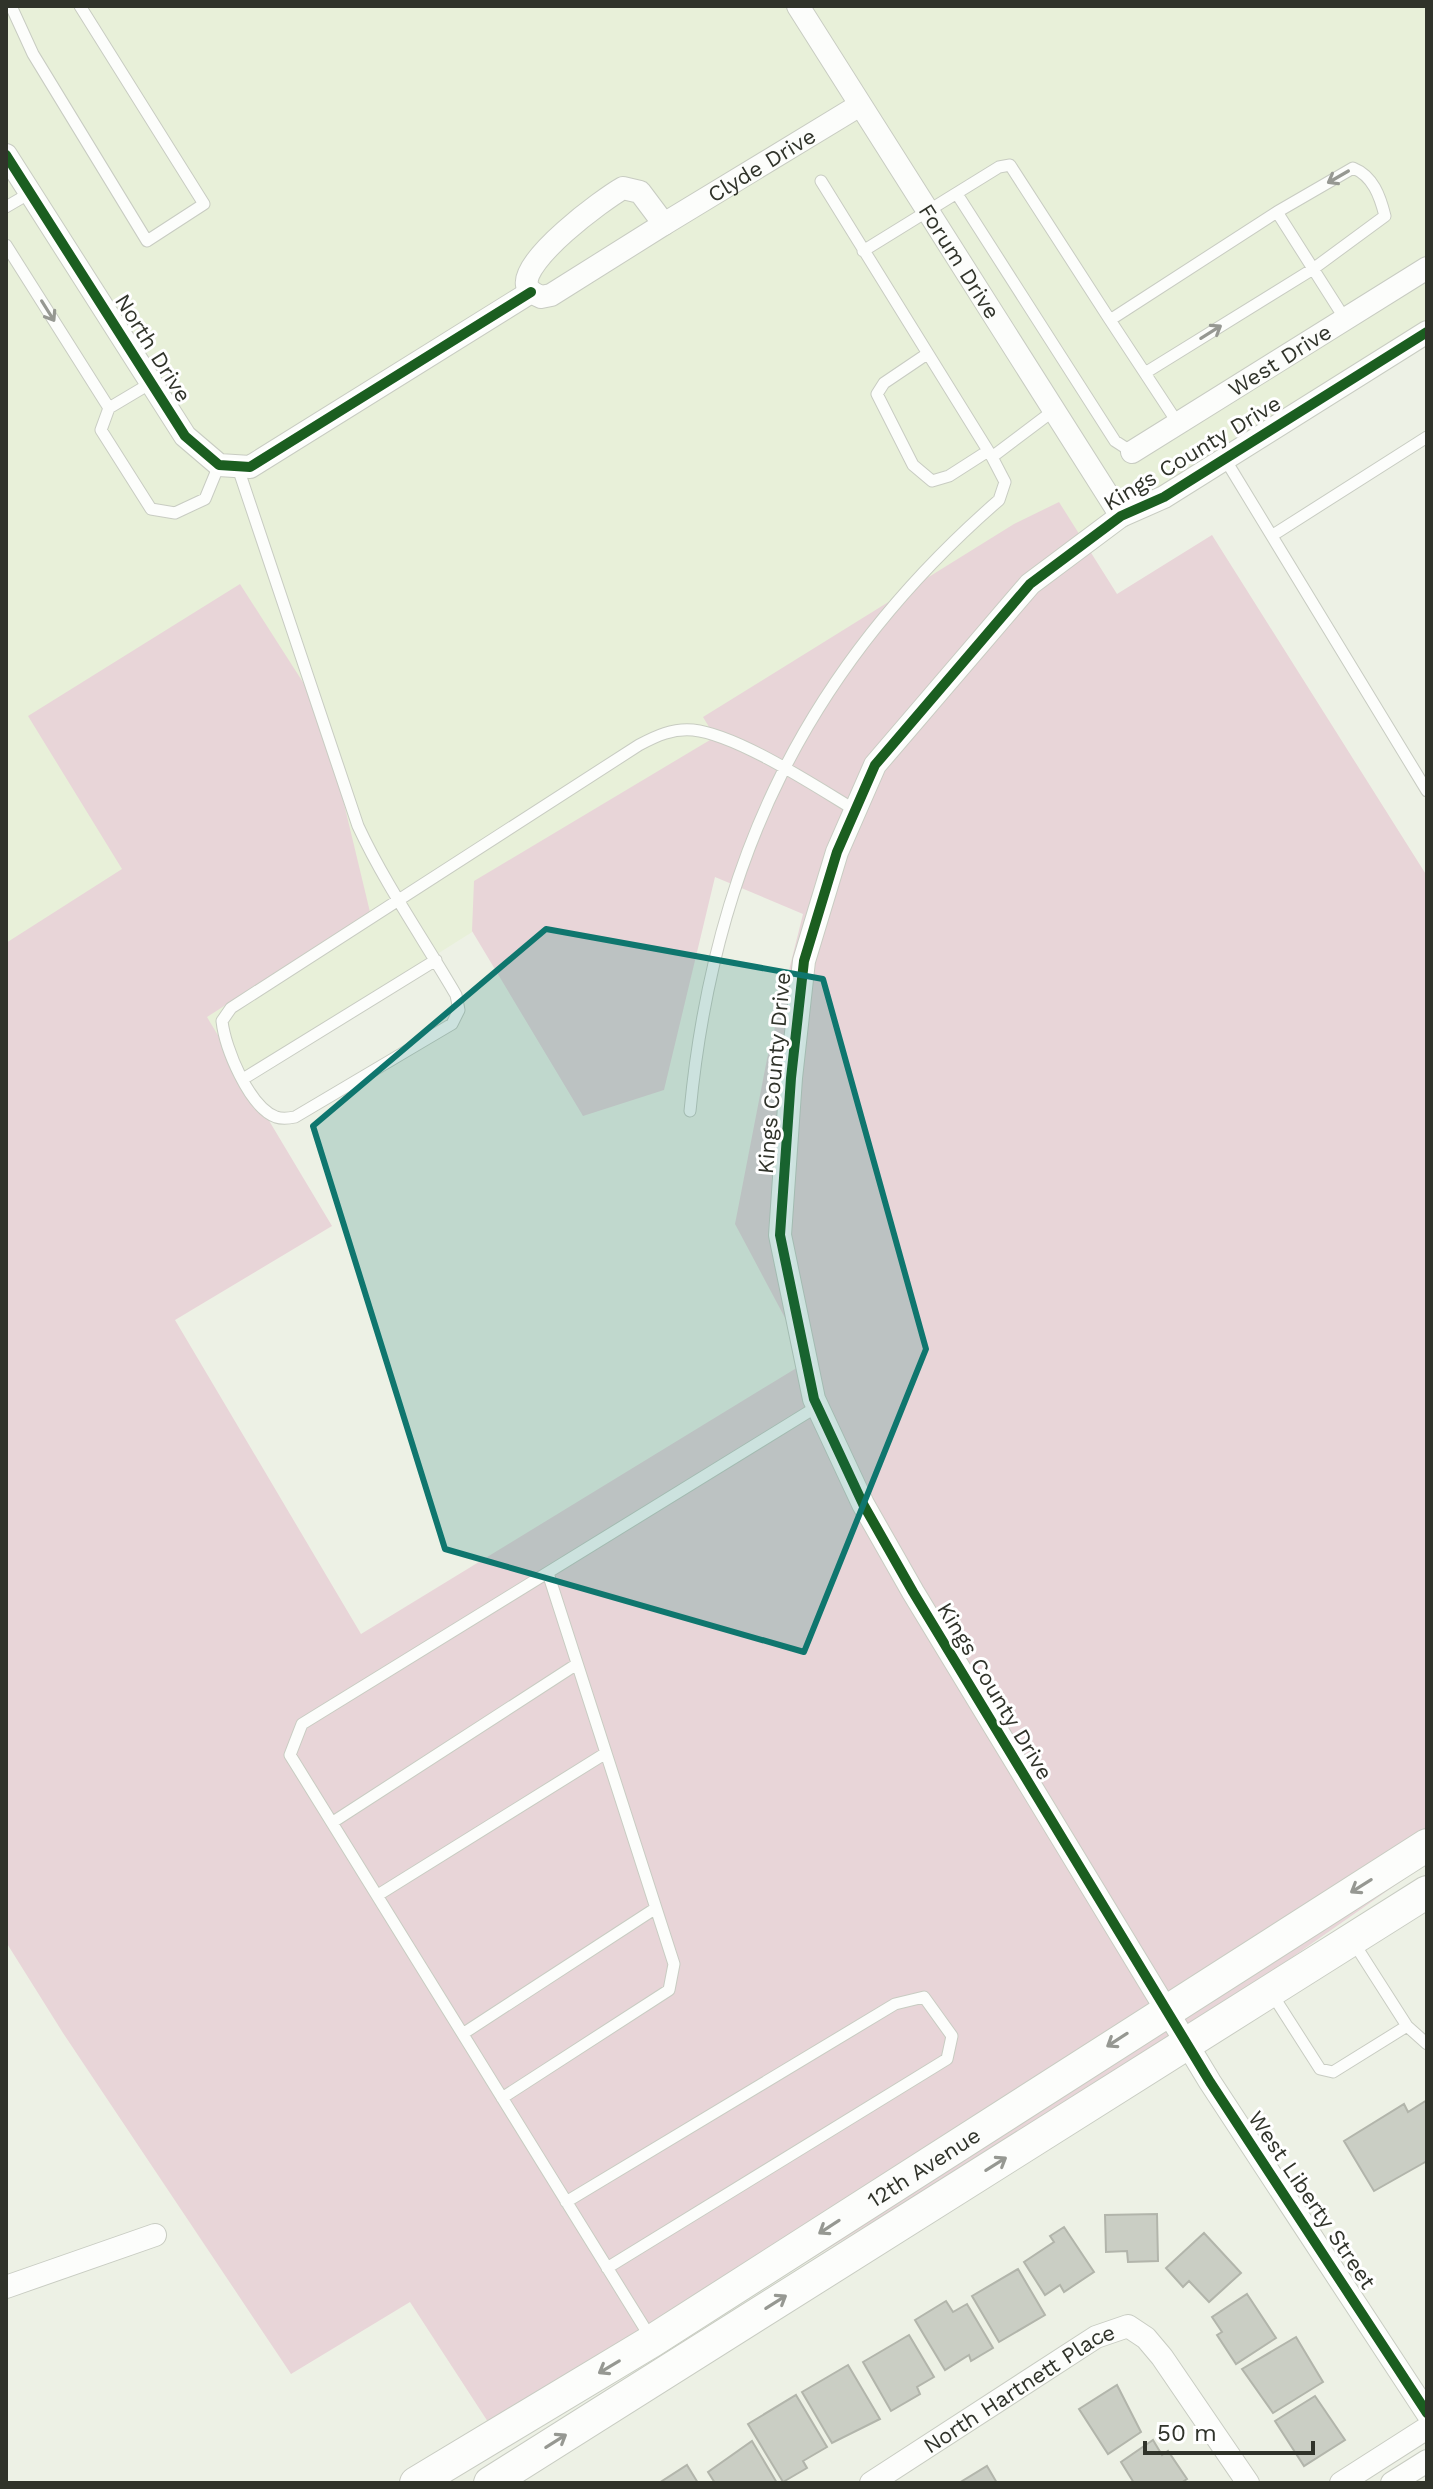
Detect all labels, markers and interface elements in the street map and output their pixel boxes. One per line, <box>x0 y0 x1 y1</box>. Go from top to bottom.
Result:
street label: Clyde Drive <box>703 123 820 207</box>
one-way arrow <box>1327 169 1350 185</box>
street label: Forum Drive <box>914 199 1005 323</box>
street label: North Drive <box>110 289 196 407</box>
one-way arrow <box>40 299 56 322</box>
street label: West Drive <box>1224 319 1336 401</box>
one-way arrow <box>1199 324 1222 340</box>
street label: Kings County Drive <box>1099 390 1285 516</box>
street label: Kings County Drive <box>753 971 795 1175</box>
street label: Kings County Drive <box>932 1598 1058 1784</box>
one-way arrow <box>1350 1879 1373 1895</box>
one-way arrow <box>1107 2032 1129 2048</box>
street label: West Liberty Street <box>1243 2106 1381 2294</box>
street label: 12th Avenue <box>863 2122 985 2212</box>
one-way arrow <box>984 2155 1007 2171</box>
one-way arrow <box>818 2218 840 2235</box>
one-way arrow <box>764 2294 787 2310</box>
street label: North Hartnett Place <box>919 2319 1118 2458</box>
one-way arrow <box>598 2359 621 2375</box>
scale bar <box>1145 2405 1313 2455</box>
text: 50 m <box>1157 2419 1217 2447</box>
one-way arrow <box>544 2433 567 2449</box>

